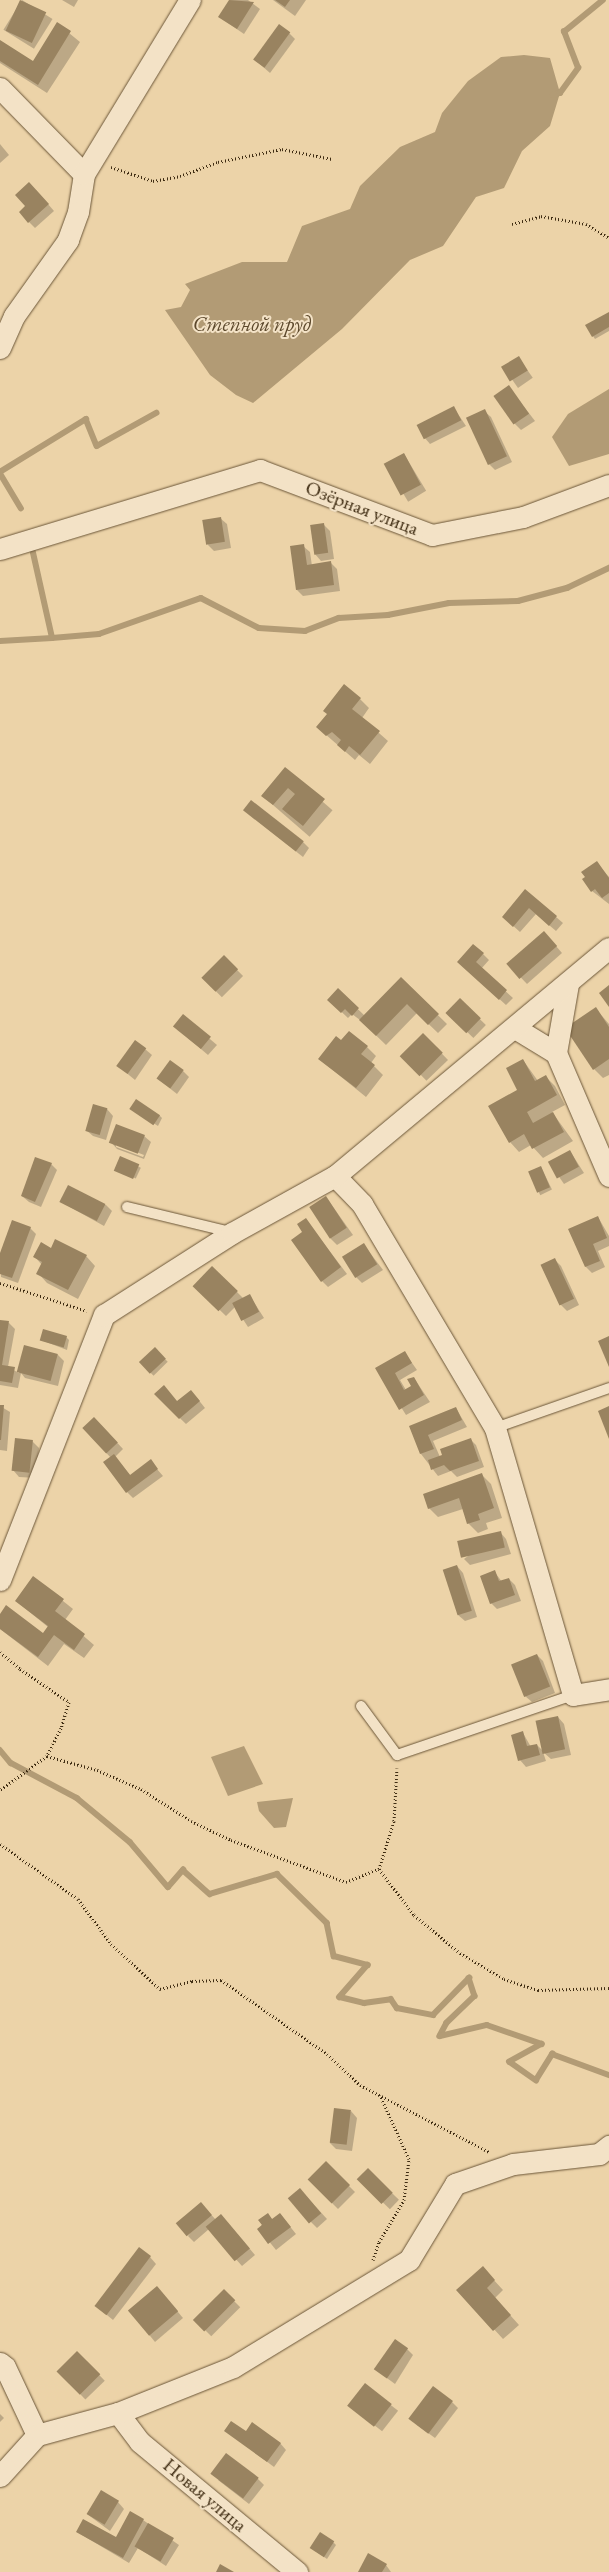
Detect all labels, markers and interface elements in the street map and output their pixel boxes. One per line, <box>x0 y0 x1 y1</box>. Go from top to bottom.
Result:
water label: Степной пруд <box>193 311 311 337</box>
street label: Озёрная улица <box>302 475 422 541</box>
street label: Новая улица <box>158 2453 252 2537</box>

